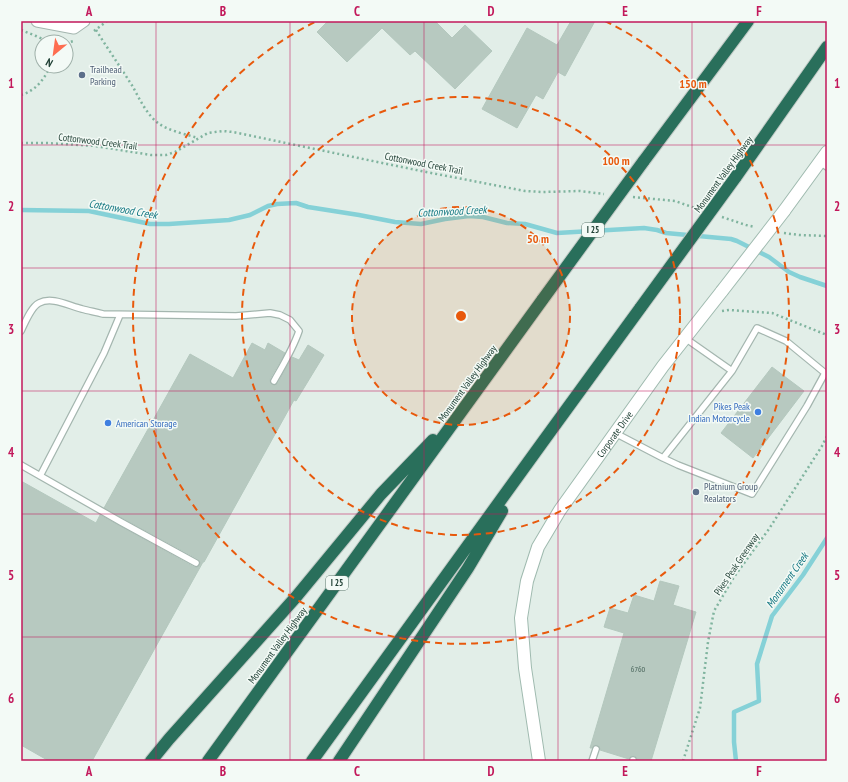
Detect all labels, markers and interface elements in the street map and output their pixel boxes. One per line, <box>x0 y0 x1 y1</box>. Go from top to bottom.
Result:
text: A <box>85 3 93 20</box>
text: B <box>220 3 226 20</box>
text: C <box>354 3 360 20</box>
text: D <box>488 3 495 20</box>
text: E <box>622 3 628 20</box>
text: F <box>756 3 762 20</box>
north arrow <box>34 34 74 74</box>
text: N <box>43 55 55 70</box>
place label: Trailhead Parking <box>90 63 122 88</box>
marker: Trailhead Parking <box>77 70 87 80</box>
text: 1 <box>8 75 14 92</box>
text: 1 <box>834 75 840 92</box>
text: 150 m <box>679 76 707 91</box>
street label: Cottonwood Creek Trail <box>58 130 139 153</box>
street label: Monument Valley Highway <box>691 133 756 215</box>
street label: Cottonwood Creek Trail <box>384 150 465 178</box>
text: 100 m <box>602 153 630 168</box>
water label: Cottonwood Creek <box>88 196 160 222</box>
text: 2 <box>8 198 14 215</box>
text: 2 <box>834 198 840 215</box>
water label: Cottonwood Creek <box>417 202 489 220</box>
road number: I 25 <box>582 223 604 237</box>
text: 50 m <box>527 231 549 246</box>
centre of rings <box>454 309 468 323</box>
text: 3 <box>8 321 14 338</box>
text: 3 <box>834 321 840 338</box>
street label: Monument Valley Highway <box>435 342 500 424</box>
place label: Pikes Peak Indian Motorcycle <box>689 400 750 425</box>
marker: Pikes Peak Indian Motorcycle <box>753 407 763 417</box>
street label: Corporate Drive <box>594 408 636 460</box>
place label: American Storage <box>116 417 177 430</box>
marker: American Storage <box>103 418 113 428</box>
text: 4 <box>8 444 15 461</box>
text: 4 <box>834 444 841 461</box>
place label: Platnium Group Realators <box>704 480 758 505</box>
marker: Platnium Group Realators <box>691 487 701 497</box>
street label: Pikes Peak Greenway <box>711 531 762 598</box>
water label: Monument Creek <box>763 548 812 610</box>
text: 5 <box>8 567 14 584</box>
text: 5 <box>834 567 840 584</box>
road number: I 25 <box>326 576 348 590</box>
street label: Monument Valley Highway <box>245 604 310 686</box>
house number: 6760 <box>631 664 646 674</box>
text: 6 <box>8 690 14 707</box>
text: 6 <box>834 690 840 707</box>
text: A <box>85 763 93 780</box>
text: B <box>220 763 226 780</box>
text: C <box>354 763 360 780</box>
text: D <box>488 763 495 780</box>
text: E <box>622 763 628 780</box>
text: F <box>756 763 762 780</box>

